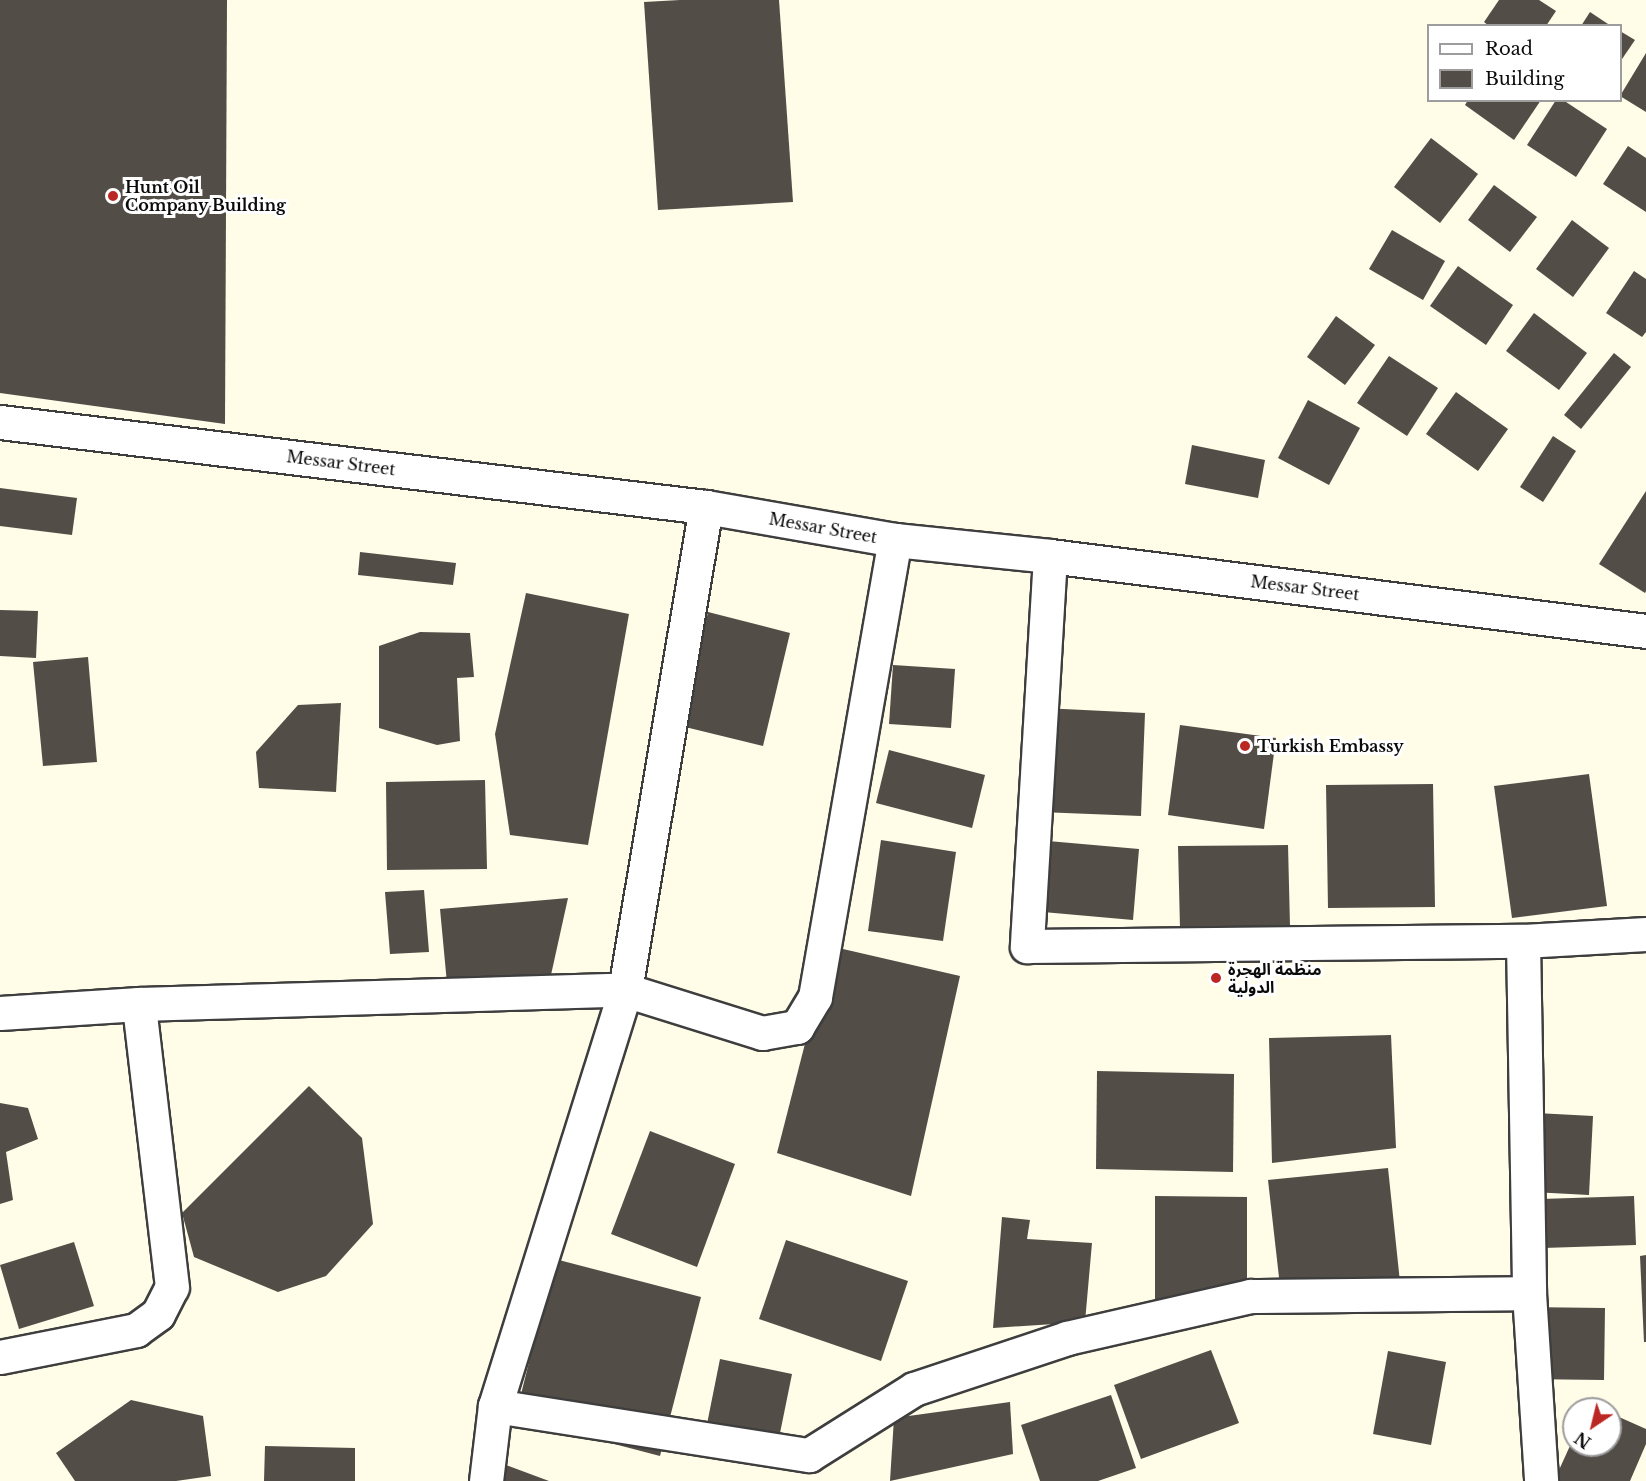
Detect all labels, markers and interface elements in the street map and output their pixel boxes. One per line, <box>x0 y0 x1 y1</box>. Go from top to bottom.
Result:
legend <box>1427 24 1622 102</box>
text: Road <box>1485 38 1533 60</box>
text: Building <box>1485 68 1564 90</box>
place label: Hunt Oil Company Building <box>125 177 286 215</box>
marker: Hunt Oil Company Building <box>106 189 120 203</box>
street label: Messar Street <box>285 447 397 479</box>
street label: Messar Street <box>767 509 879 547</box>
street label: Messar Street <box>1249 572 1361 604</box>
place label: Turkish Embassy <box>1257 736 1404 756</box>
marker: Turkish Embassy <box>1238 739 1252 753</box>
place label: منظمة الهجرة الدولية <box>1228 959 1322 997</box>
marker: منظمة الهجرة الدولية <box>1209 971 1223 985</box>
north arrow <box>1562 1397 1622 1457</box>
text: N <box>1571 1428 1595 1453</box>

